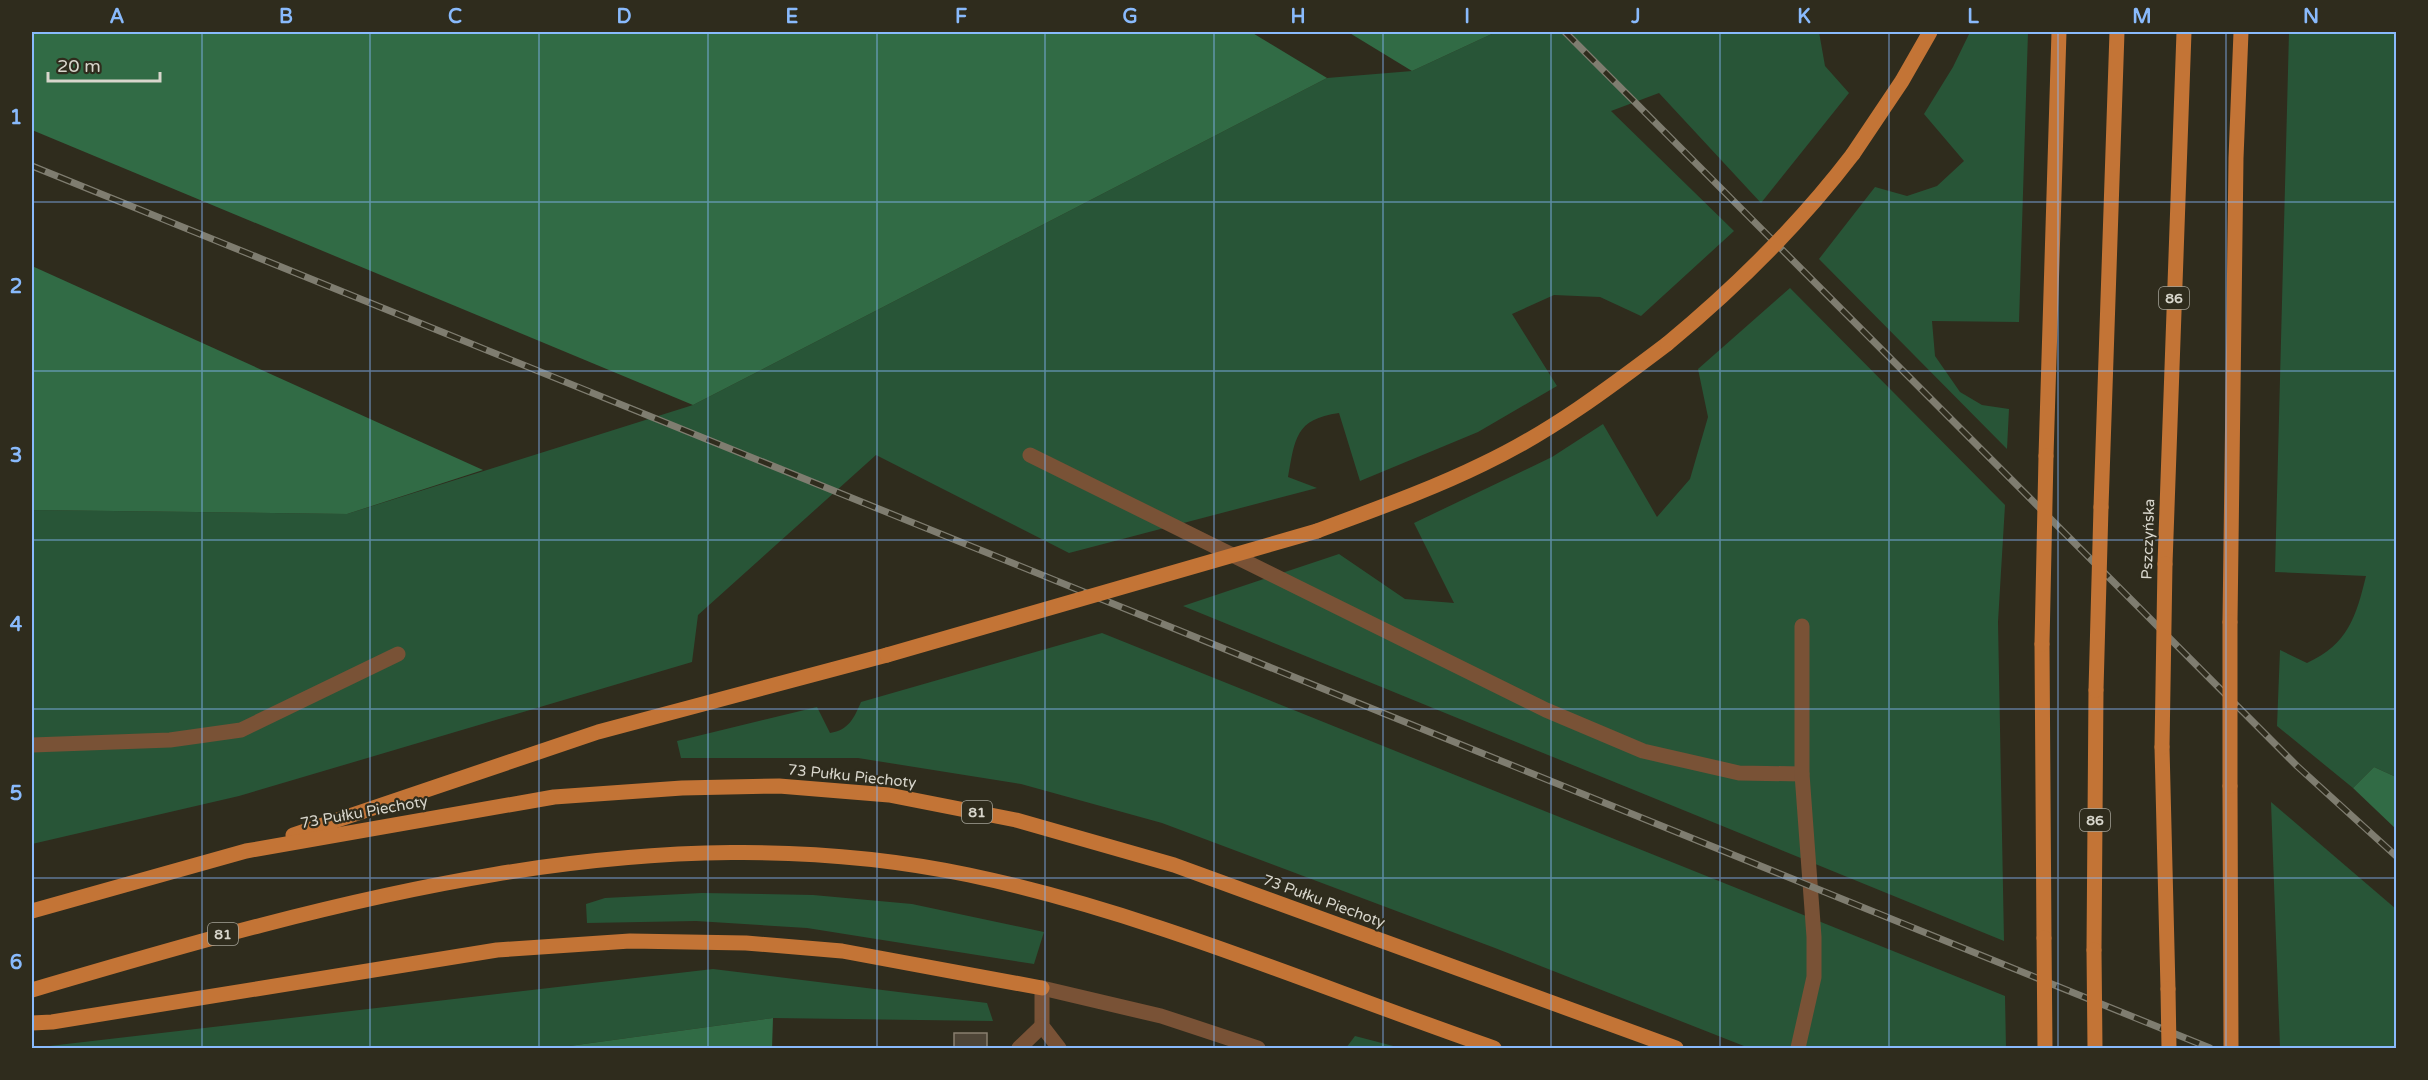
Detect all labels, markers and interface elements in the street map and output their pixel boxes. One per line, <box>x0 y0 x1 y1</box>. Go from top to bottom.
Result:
text: A <box>110 5 125 29</box>
text: B <box>279 5 293 29</box>
text: C <box>448 5 462 29</box>
text: D <box>616 5 632 29</box>
text: E <box>786 5 799 29</box>
text: F <box>955 5 967 29</box>
text: G <box>1122 5 1138 29</box>
text: H <box>1290 5 1306 29</box>
text: I <box>1464 5 1470 29</box>
text: J <box>1630 5 1641 29</box>
text: K <box>1797 5 1811 29</box>
text: L <box>1967 5 1979 29</box>
text: M <box>2132 5 2152 29</box>
text: N <box>2303 5 2319 29</box>
scale bar <box>48 45 160 83</box>
text: 20 m <box>57 55 101 77</box>
text: 1 <box>10 106 22 130</box>
text: 2 <box>10 275 22 299</box>
road number: 86 <box>2159 287 2189 309</box>
text: 3 <box>10 444 22 468</box>
street label: Pszczyńska <box>2138 498 2158 580</box>
text: 4 <box>10 613 23 637</box>
street label: 73 Pułku Piechoty <box>787 760 917 792</box>
text: 5 <box>10 782 22 806</box>
street label: 73 Pułku Piechoty <box>299 792 429 832</box>
road number: 81 <box>962 801 992 823</box>
road number: 86 <box>2080 809 2110 831</box>
street label: 73 Pułku Piechoty <box>1260 870 1388 932</box>
road number: 81 <box>208 923 238 945</box>
text: 6 <box>10 951 22 975</box>

